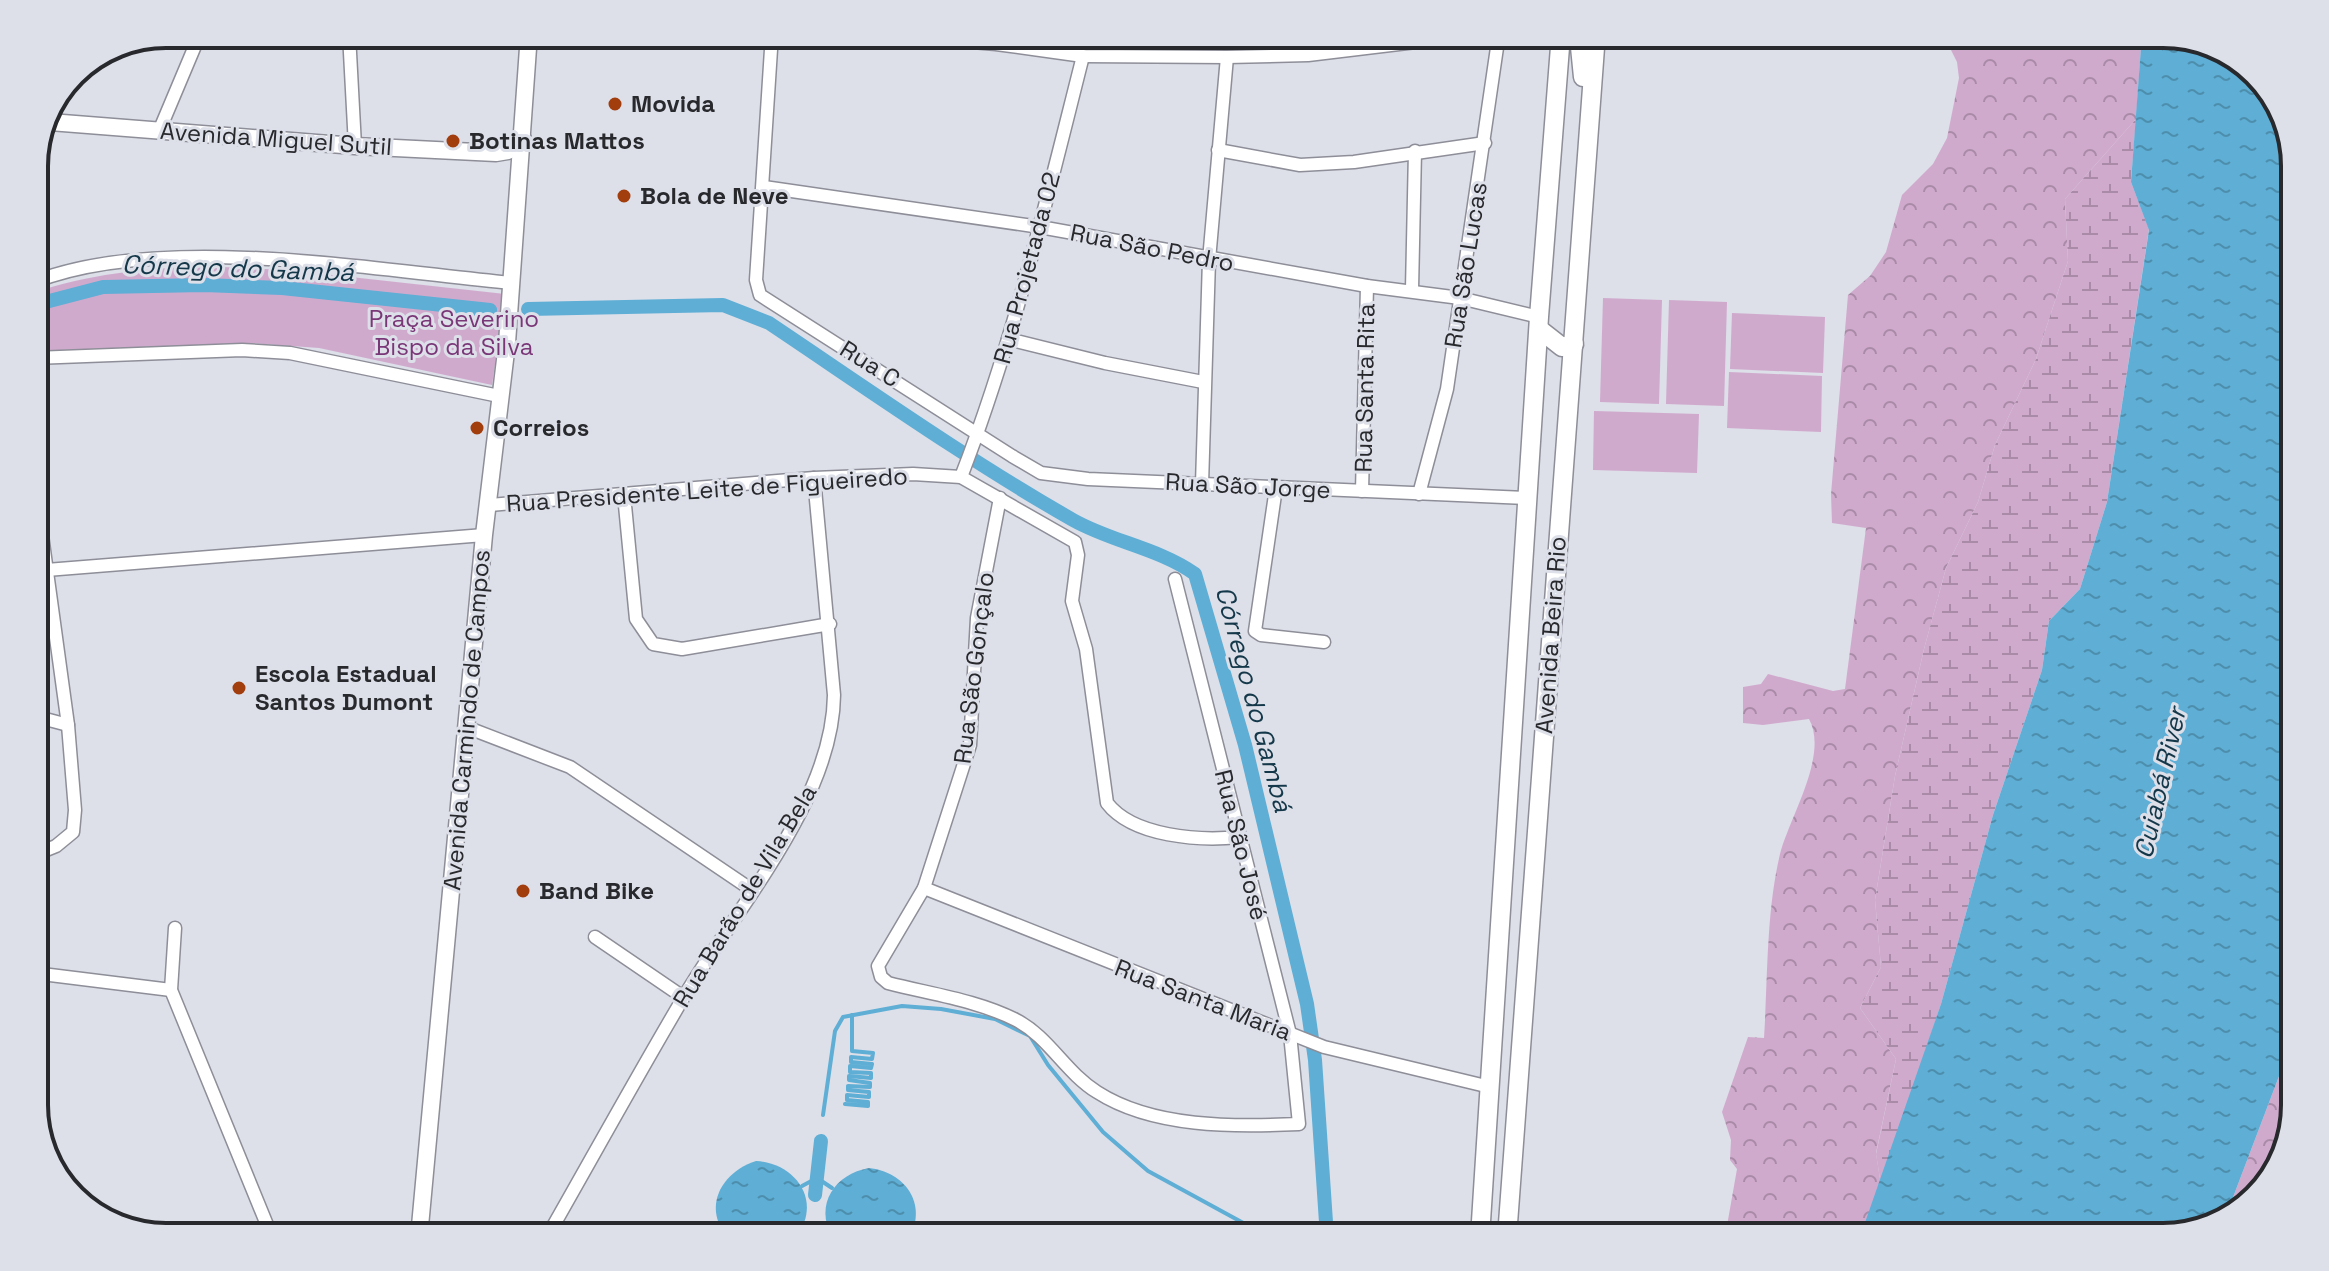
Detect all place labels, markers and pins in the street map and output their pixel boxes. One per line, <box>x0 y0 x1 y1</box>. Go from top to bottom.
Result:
place label: Movida <box>631 88 715 119</box>
marker: Movida <box>606 95 624 113</box>
place label: Botinas Mattos <box>469 125 645 156</box>
marker: Botinas Mattos <box>444 132 462 150</box>
place label: Bola de Neve <box>640 180 789 211</box>
marker: Bola de Neve <box>615 187 633 205</box>
place label: Correios <box>493 412 589 443</box>
marker: Correios <box>468 419 486 437</box>
place label: Escola Estadual Santos Dumont <box>255 658 437 717</box>
marker: Escola Estadual Santos Dumont <box>230 679 248 697</box>
place label: Band Bike <box>539 875 654 906</box>
marker: Band Bike <box>514 882 532 900</box>

